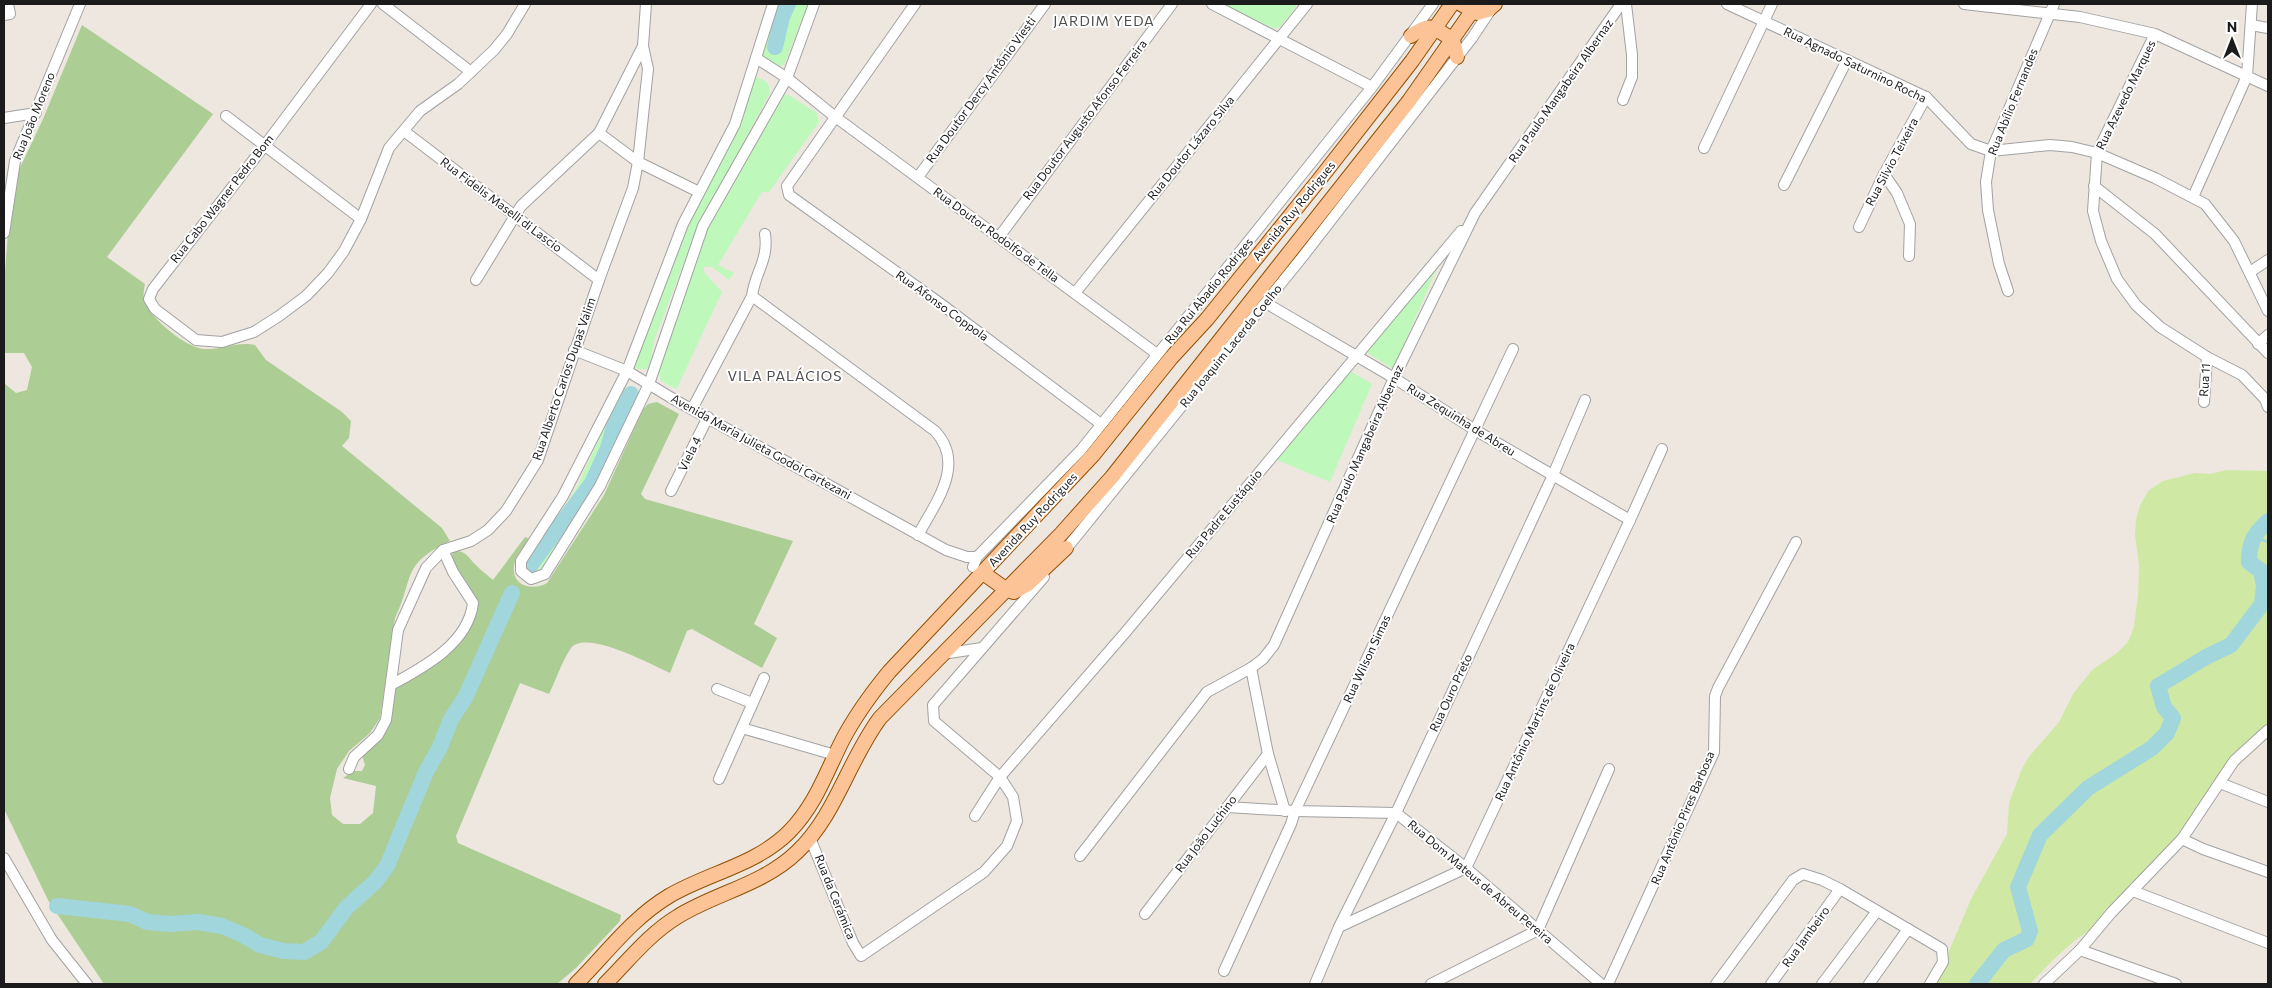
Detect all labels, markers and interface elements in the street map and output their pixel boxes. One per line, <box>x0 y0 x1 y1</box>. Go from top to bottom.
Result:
district label: JARDIM YEDA <box>1053 12 1155 29</box>
street label: Rua Doutor Dercy Antônio Viesti <box>923 14 1038 165</box>
north arrow <box>2207 15 2257 65</box>
street label: Rua Paulo Mangabeira Albernaz <box>1505 16 1615 165</box>
text: N <box>2227 18 2237 35</box>
street label: Rua Agnado Saturnino Rocha <box>1782 23 1929 105</box>
street label: Rua Doutor Augusto Afonso Ferreira <box>1019 37 1149 202</box>
street label: Rua Azevedo Marques <box>2092 38 2158 152</box>
street label: Rua Abílio Fernandes <box>1984 46 2040 157</box>
street label: Rua João Moreno <box>9 70 58 162</box>
street label: Rua Doutor Lázaro Silva <box>1144 92 1237 202</box>
street label: Rua Silvio Teixeira <box>1862 115 1920 208</box>
street label: Rua Cabo Wagner Pedro Bom <box>167 131 276 265</box>
street label: Rua Fidelis Maselli di Lascio <box>438 154 565 254</box>
street label: Avenida Ruy Rodrigues <box>1249 158 1337 263</box>
street label: Rua Doutor Rodolfo de Tella <box>931 184 1062 285</box>
street label: Rua Rui Abadio Rodriges <box>1161 235 1255 346</box>
street label: Rua Afonso Coppola <box>894 267 992 343</box>
street label: Rua Joaquim Lacerda Coelho <box>1176 281 1285 410</box>
street label: Rua Alberto Carlos Dupas Valim <box>529 295 598 462</box>
street label: Rua Paulo Mangabeira Albernaz <box>1323 362 1405 525</box>
street label: Rua 11 <box>2196 363 2212 397</box>
district label: VILA PALÁCIOS <box>728 367 843 384</box>
street label: Rua Zequinha de Abreu <box>1405 380 1518 458</box>
street label: Avenida Maria Julieta Godoi Cartezani <box>668 391 854 503</box>
street label: Viela 4 <box>675 434 703 473</box>
street label: Rua Padre Eustáquio <box>1182 466 1264 561</box>
street label: Avenida Ruy Rodrigues <box>985 469 1079 569</box>
street label: Rua Wilson Simas <box>1340 612 1393 705</box>
street label: Rua Antônio Martins de Oliveira <box>1491 640 1577 803</box>
street label: Rua Ouro Preto <box>1426 651 1474 734</box>
street label: Rua Antônio Pires Barbosa <box>1648 749 1717 887</box>
street label: Rua João Luchino <box>1172 792 1240 875</box>
street label: Rua Dom Mateus de Abreu Pereira <box>1405 816 1556 946</box>
street label: Rua da Cerámica <box>813 852 859 941</box>
street label: Rua Jambeiro <box>1778 903 1833 970</box>

